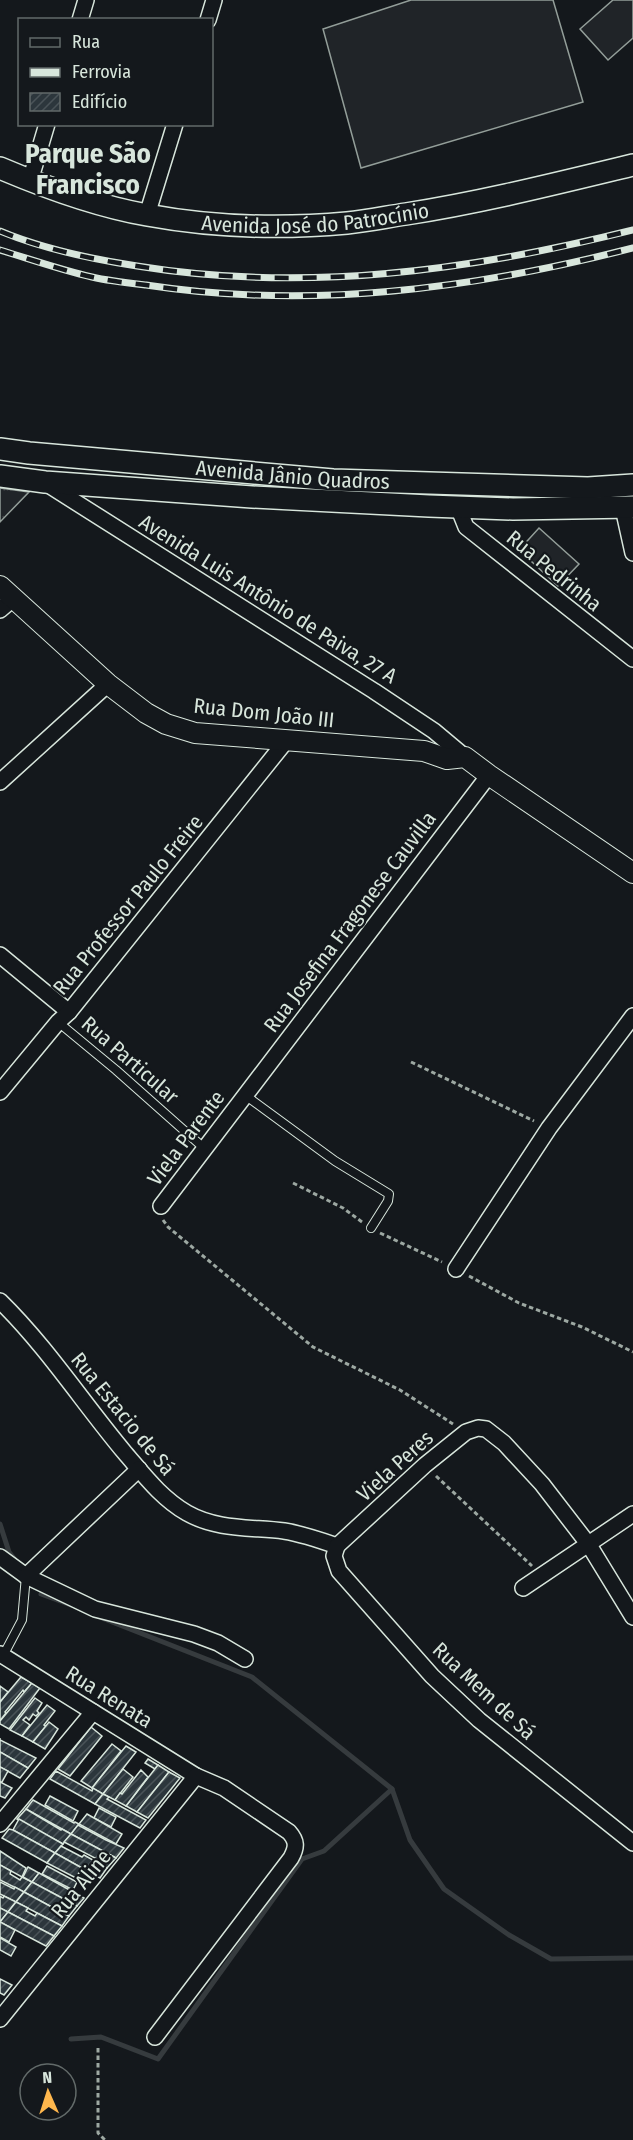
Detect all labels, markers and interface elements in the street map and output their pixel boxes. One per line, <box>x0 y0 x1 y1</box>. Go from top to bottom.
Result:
legend <box>18 18 213 126</box>
text: Rua <box>72 31 100 53</box>
text: Ferrovia <box>72 61 131 83</box>
text: Edifício <box>72 91 127 113</box>
district label: Parque São Francisco <box>25 138 151 201</box>
street label: Avenida José do Patrocínio <box>200 197 431 239</box>
street label: Avenida Jânio Quadros <box>195 455 390 495</box>
street label: Avenida Luis Antônio de Paiva, 27 A <box>134 509 402 689</box>
street label: Rua Pedrinha <box>501 525 607 617</box>
street label: Rua Dom João III <box>192 693 336 733</box>
street label: Rua Josefina Fragonese Cauvilla <box>258 806 442 1038</box>
street label: Rua Professor Paulo Freire <box>47 810 209 1000</box>
street label: Rua Particular <box>76 1011 184 1110</box>
street label: Viela Parente <box>142 1085 230 1191</box>
street label: Rua Estacio de Sá <box>65 1347 181 1481</box>
street label: Viela Peres <box>351 1425 439 1507</box>
street label: Rua Mem de Sá <box>427 1637 541 1745</box>
street label: Rua Renata <box>61 1660 157 1734</box>
street label: Rua Aline <box>45 1844 117 1924</box>
north arrow <box>18 2062 78 2122</box>
text: N <box>42 2068 53 2087</box>

